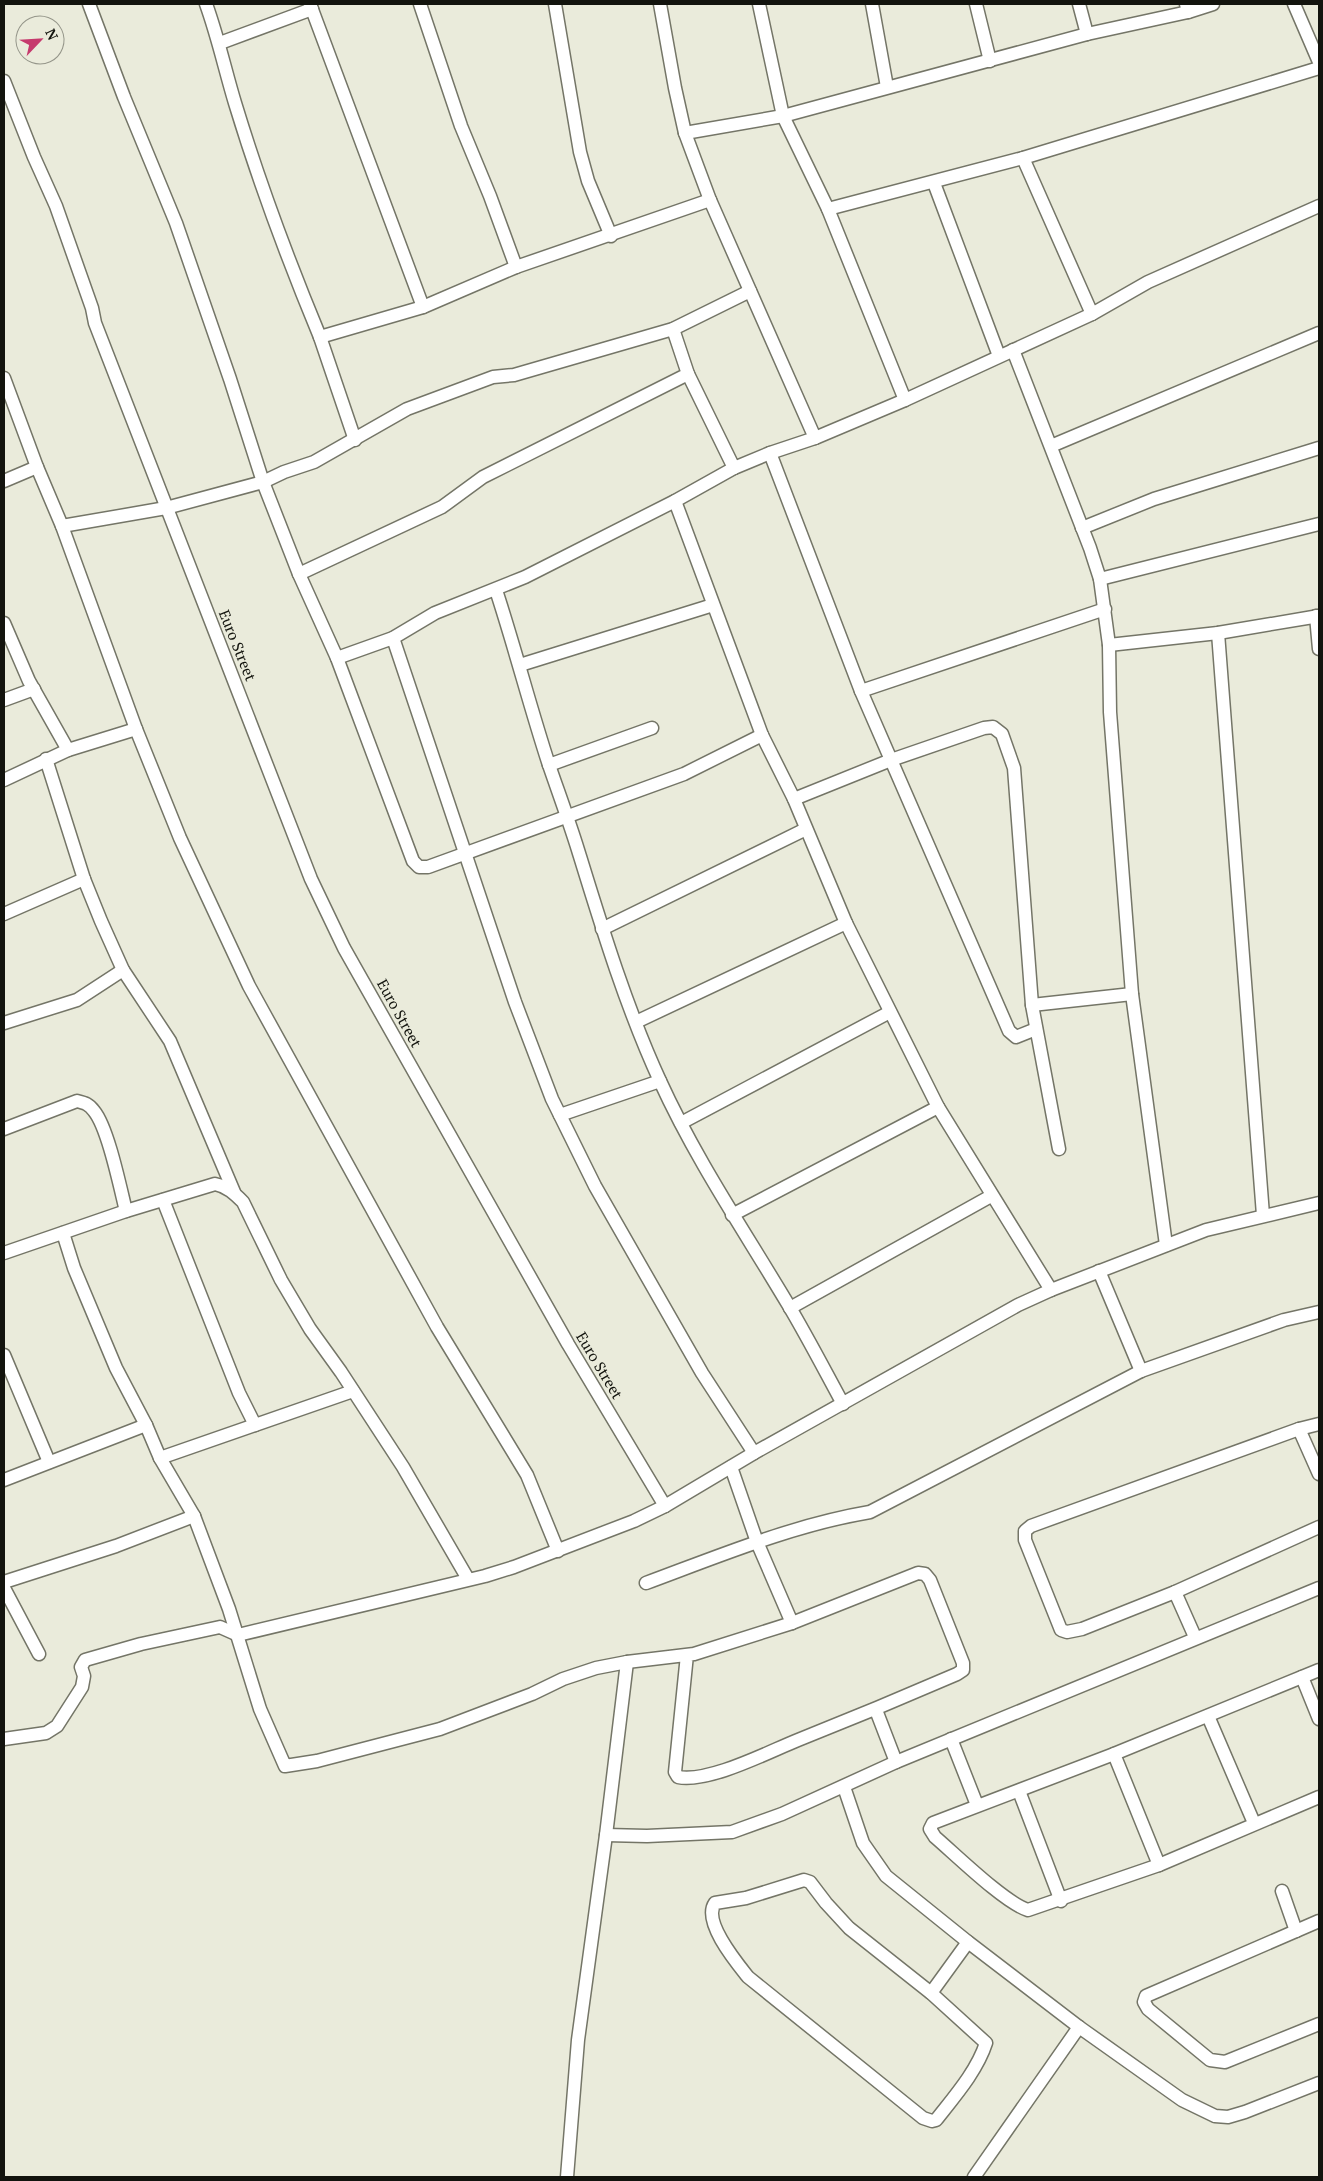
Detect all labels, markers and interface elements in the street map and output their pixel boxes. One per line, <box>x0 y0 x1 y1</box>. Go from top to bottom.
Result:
north arrow <box>15 15 65 65</box>
text: N <box>41 25 63 43</box>
street label: Euro Street <box>215 606 261 684</box>
street label: Euro Street <box>373 975 427 1051</box>
street label: Euro Street <box>572 1328 628 1403</box>

